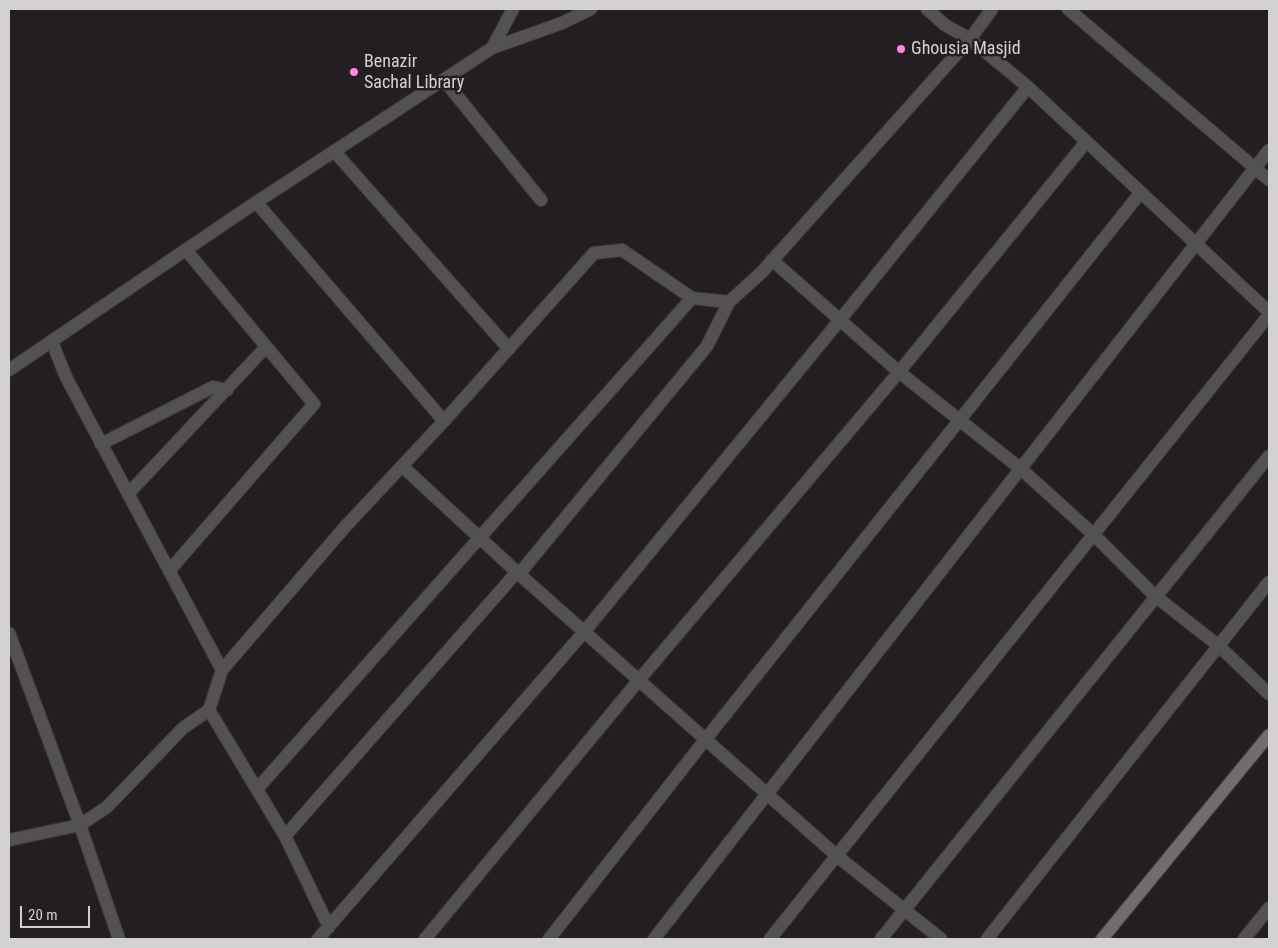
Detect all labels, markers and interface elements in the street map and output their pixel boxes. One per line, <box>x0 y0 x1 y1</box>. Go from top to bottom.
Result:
place label: Ghousia Masjid <box>911 38 1021 60</box>
marker: Ghousia Masjid <box>895 43 907 55</box>
place label: Benazir Sachal Library <box>364 51 464 94</box>
marker: Benazir Sachal Library <box>348 66 360 78</box>
scale bar <box>22 896 92 928</box>
text: 20 m <box>28 906 58 924</box>

